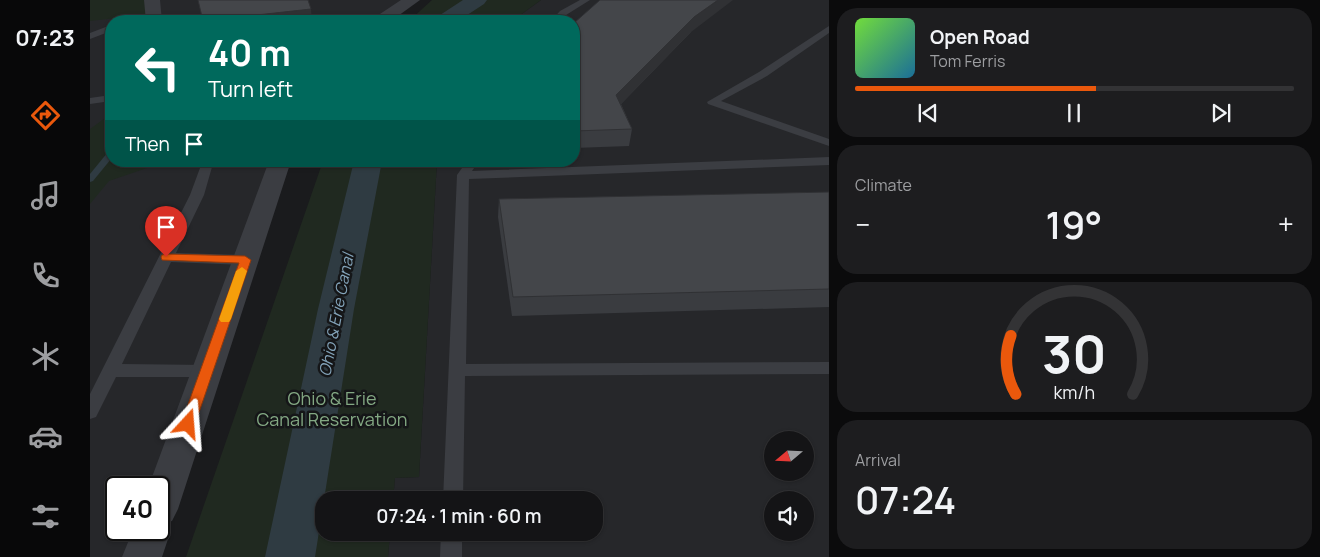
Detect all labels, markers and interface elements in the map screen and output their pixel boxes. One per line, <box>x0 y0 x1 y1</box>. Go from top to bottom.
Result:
text: 07:23 <box>15 23 75 53</box>
text: Open Road <box>930 24 1030 50</box>
text: 40 m <box>208 29 291 77</box>
icon: left <box>125 35 190 100</box>
text: Tom Ferris <box>930 50 1005 72</box>
text: Turn left <box>208 74 293 104</box>
icon: directions <box>28 98 63 133</box>
icon: previous <box>914 99 942 127</box>
icon: pause <box>1060 99 1088 127</box>
icon: next <box>1207 99 1235 127</box>
icon: arrive <box>180 130 208 158</box>
text: Then <box>125 131 170 157</box>
text: Climate <box>855 174 912 196</box>
icon: music <box>28 178 63 213</box>
text: 19° <box>1046 198 1102 250</box>
text: − <box>855 205 870 243</box>
text: + <box>1278 205 1294 243</box>
pin <box>145 206 187 257</box>
icon: arrive <box>152 213 180 241</box>
water label: Ohio & Erie Canal <box>313 249 359 378</box>
icon: phone <box>28 258 63 293</box>
text: 30 <box>1042 318 1107 389</box>
icon: climate <box>28 339 63 374</box>
text: km/h <box>1054 380 1095 404</box>
park label: Ohio & Erie Canal Reservation <box>256 386 408 431</box>
position arrow <box>161 397 213 449</box>
icon: car <box>28 419 63 454</box>
north arrow <box>764 431 814 481</box>
map controls <box>764 431 814 541</box>
text: Arrival <box>855 449 901 471</box>
text: 07:24 <box>855 473 956 525</box>
speed limit sign: 40 <box>105 476 170 541</box>
button: sound <box>764 491 814 541</box>
icon: filters <box>28 499 63 534</box>
text: 07:24 · 1 min · 60 m <box>376 503 542 529</box>

